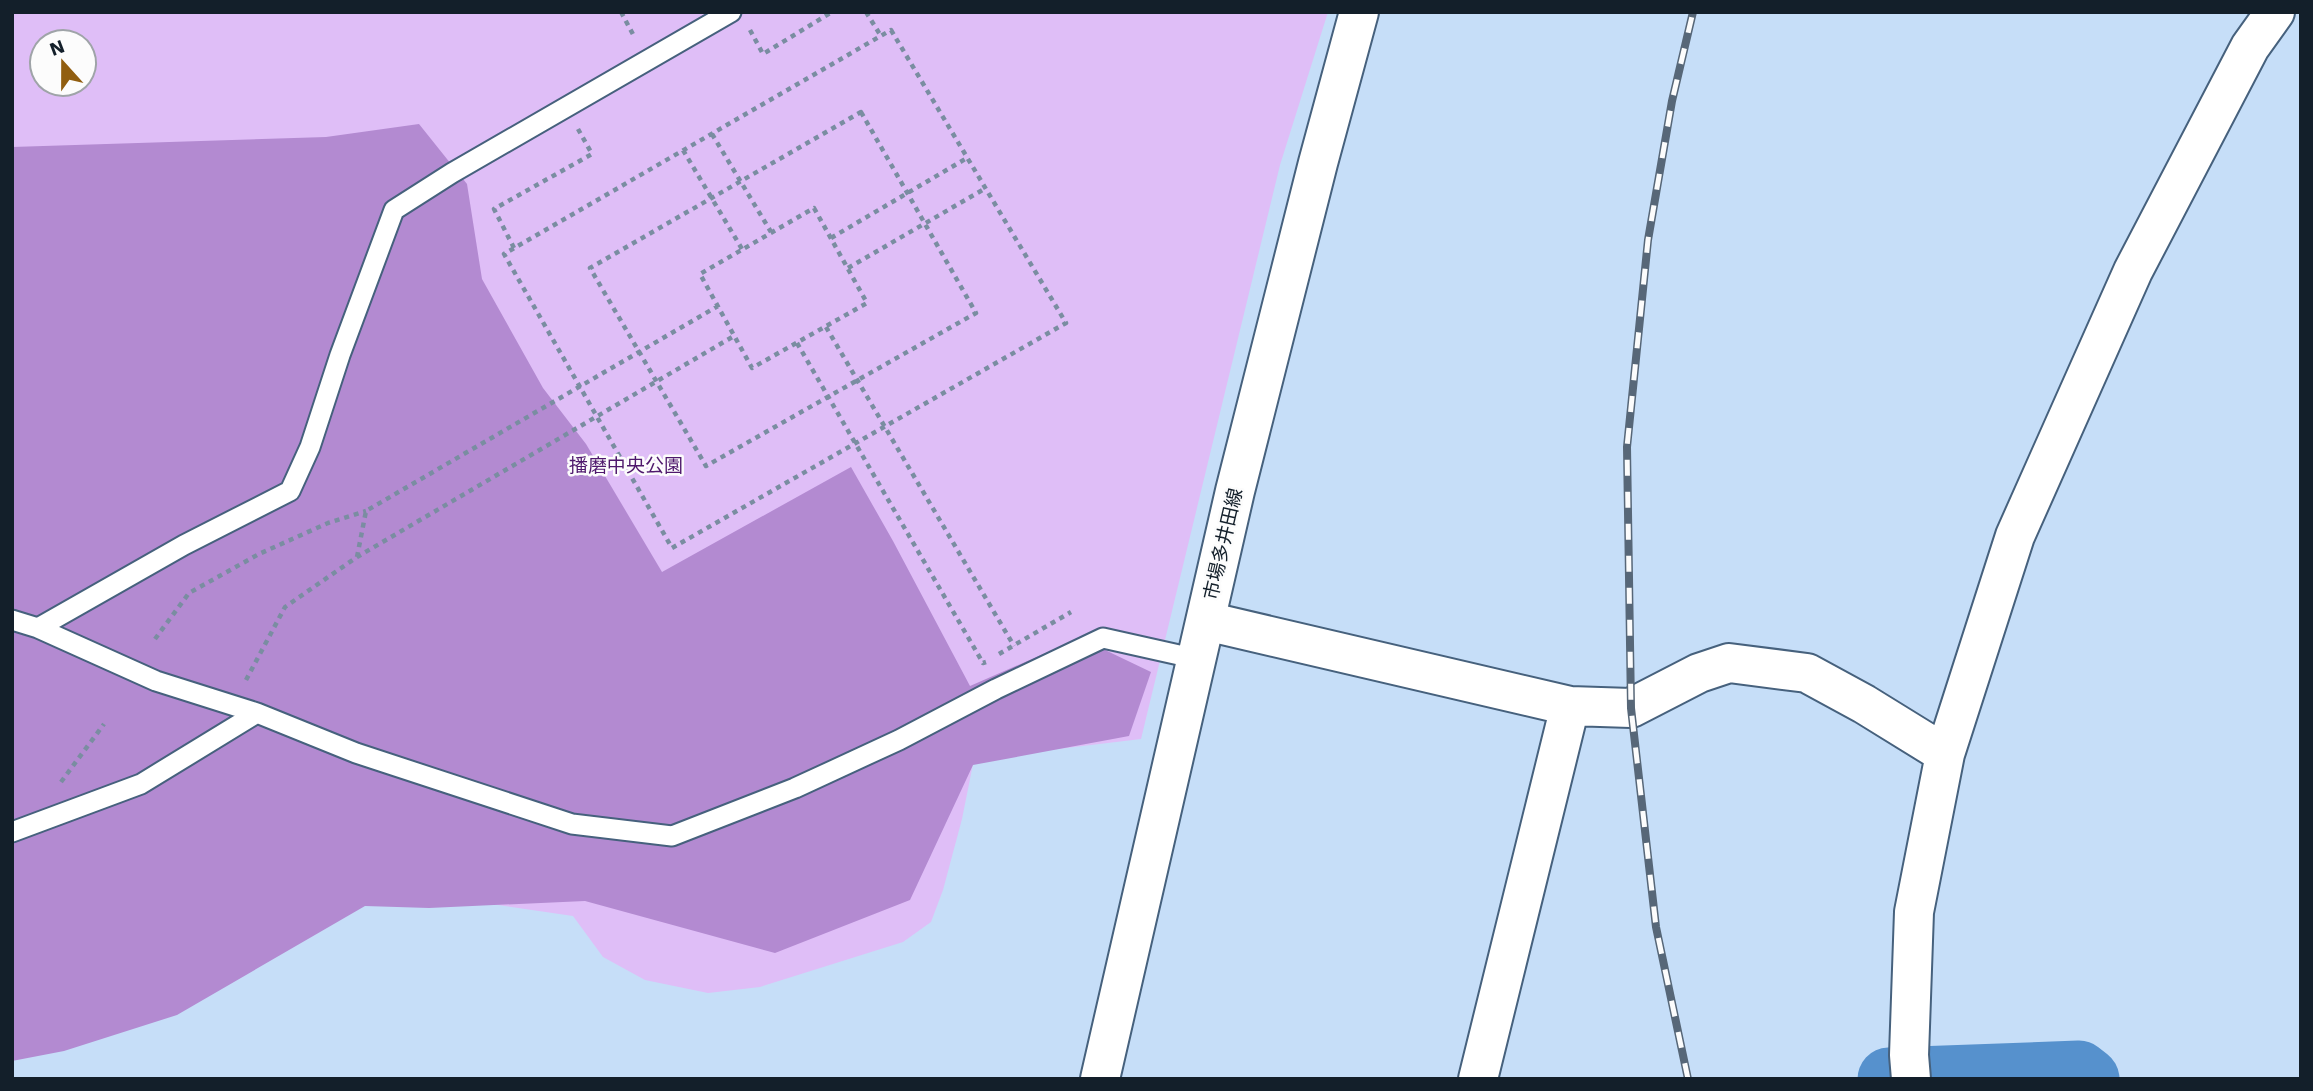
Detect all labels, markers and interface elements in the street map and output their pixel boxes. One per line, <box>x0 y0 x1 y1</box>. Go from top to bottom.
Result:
north arrow <box>28 28 98 98</box>
text: N <box>46 34 68 61</box>
park label: 播磨中央公園 <box>569 454 683 477</box>
street label: 市場多井田線 <box>1199 486 1247 602</box>

